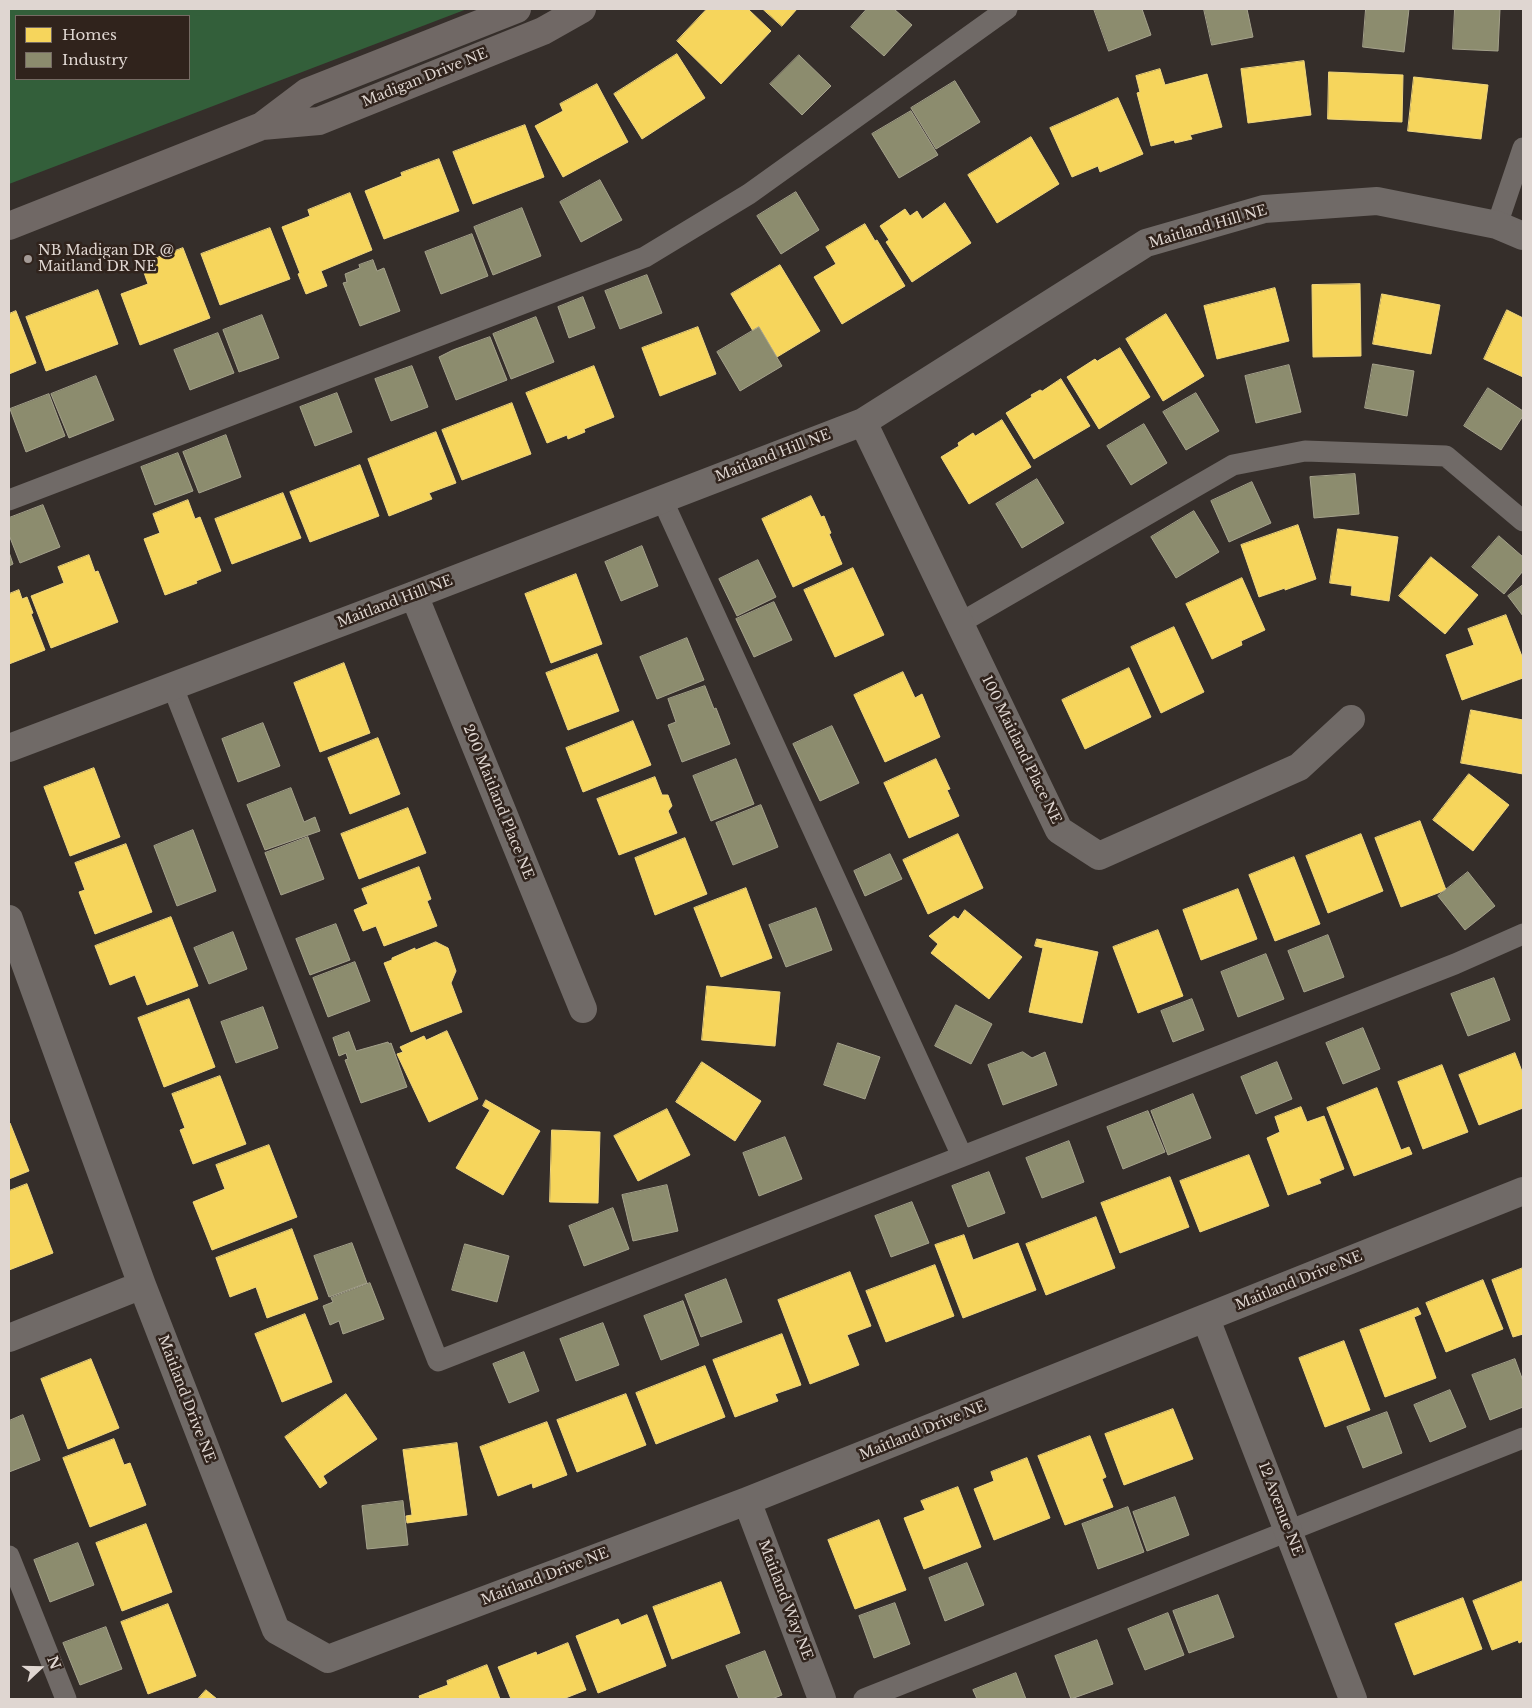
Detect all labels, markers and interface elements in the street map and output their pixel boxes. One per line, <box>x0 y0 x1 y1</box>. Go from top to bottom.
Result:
legend <box>15 15 190 80</box>
text: Homes <box>62 25 117 44</box>
street label: Madigan Drive NE <box>360 45 490 111</box>
text: Industry <box>62 50 128 69</box>
street label: Maitland Hill NE <box>1147 202 1269 252</box>
place label: NB Madigan DR @ Maitland DR NE <box>38 243 174 276</box>
marker: NB Madigan DR @ Maitland DR NE <box>22 253 34 265</box>
street label: Maitland Hill NE <box>713 426 833 486</box>
street label: Maitland Hill NE <box>335 572 455 632</box>
street label: 100 Maitland Place NE <box>978 673 1064 827</box>
street label: 200 Maitland Place NE <box>459 722 537 882</box>
street label: Maitland Drive NE <box>1233 1248 1365 1314</box>
street label: Maitland Drive NE <box>154 1333 218 1465</box>
street label: Maitland Drive NE <box>857 1398 989 1464</box>
street label: 12 Avenue NE <box>1254 1460 1306 1558</box>
street label: Maitland Way NE <box>754 1538 816 1662</box>
street label: Maitland Drive NE <box>479 1545 611 1609</box>
north arrow <box>15 1643 65 1693</box>
text: N <box>43 1653 65 1672</box>

